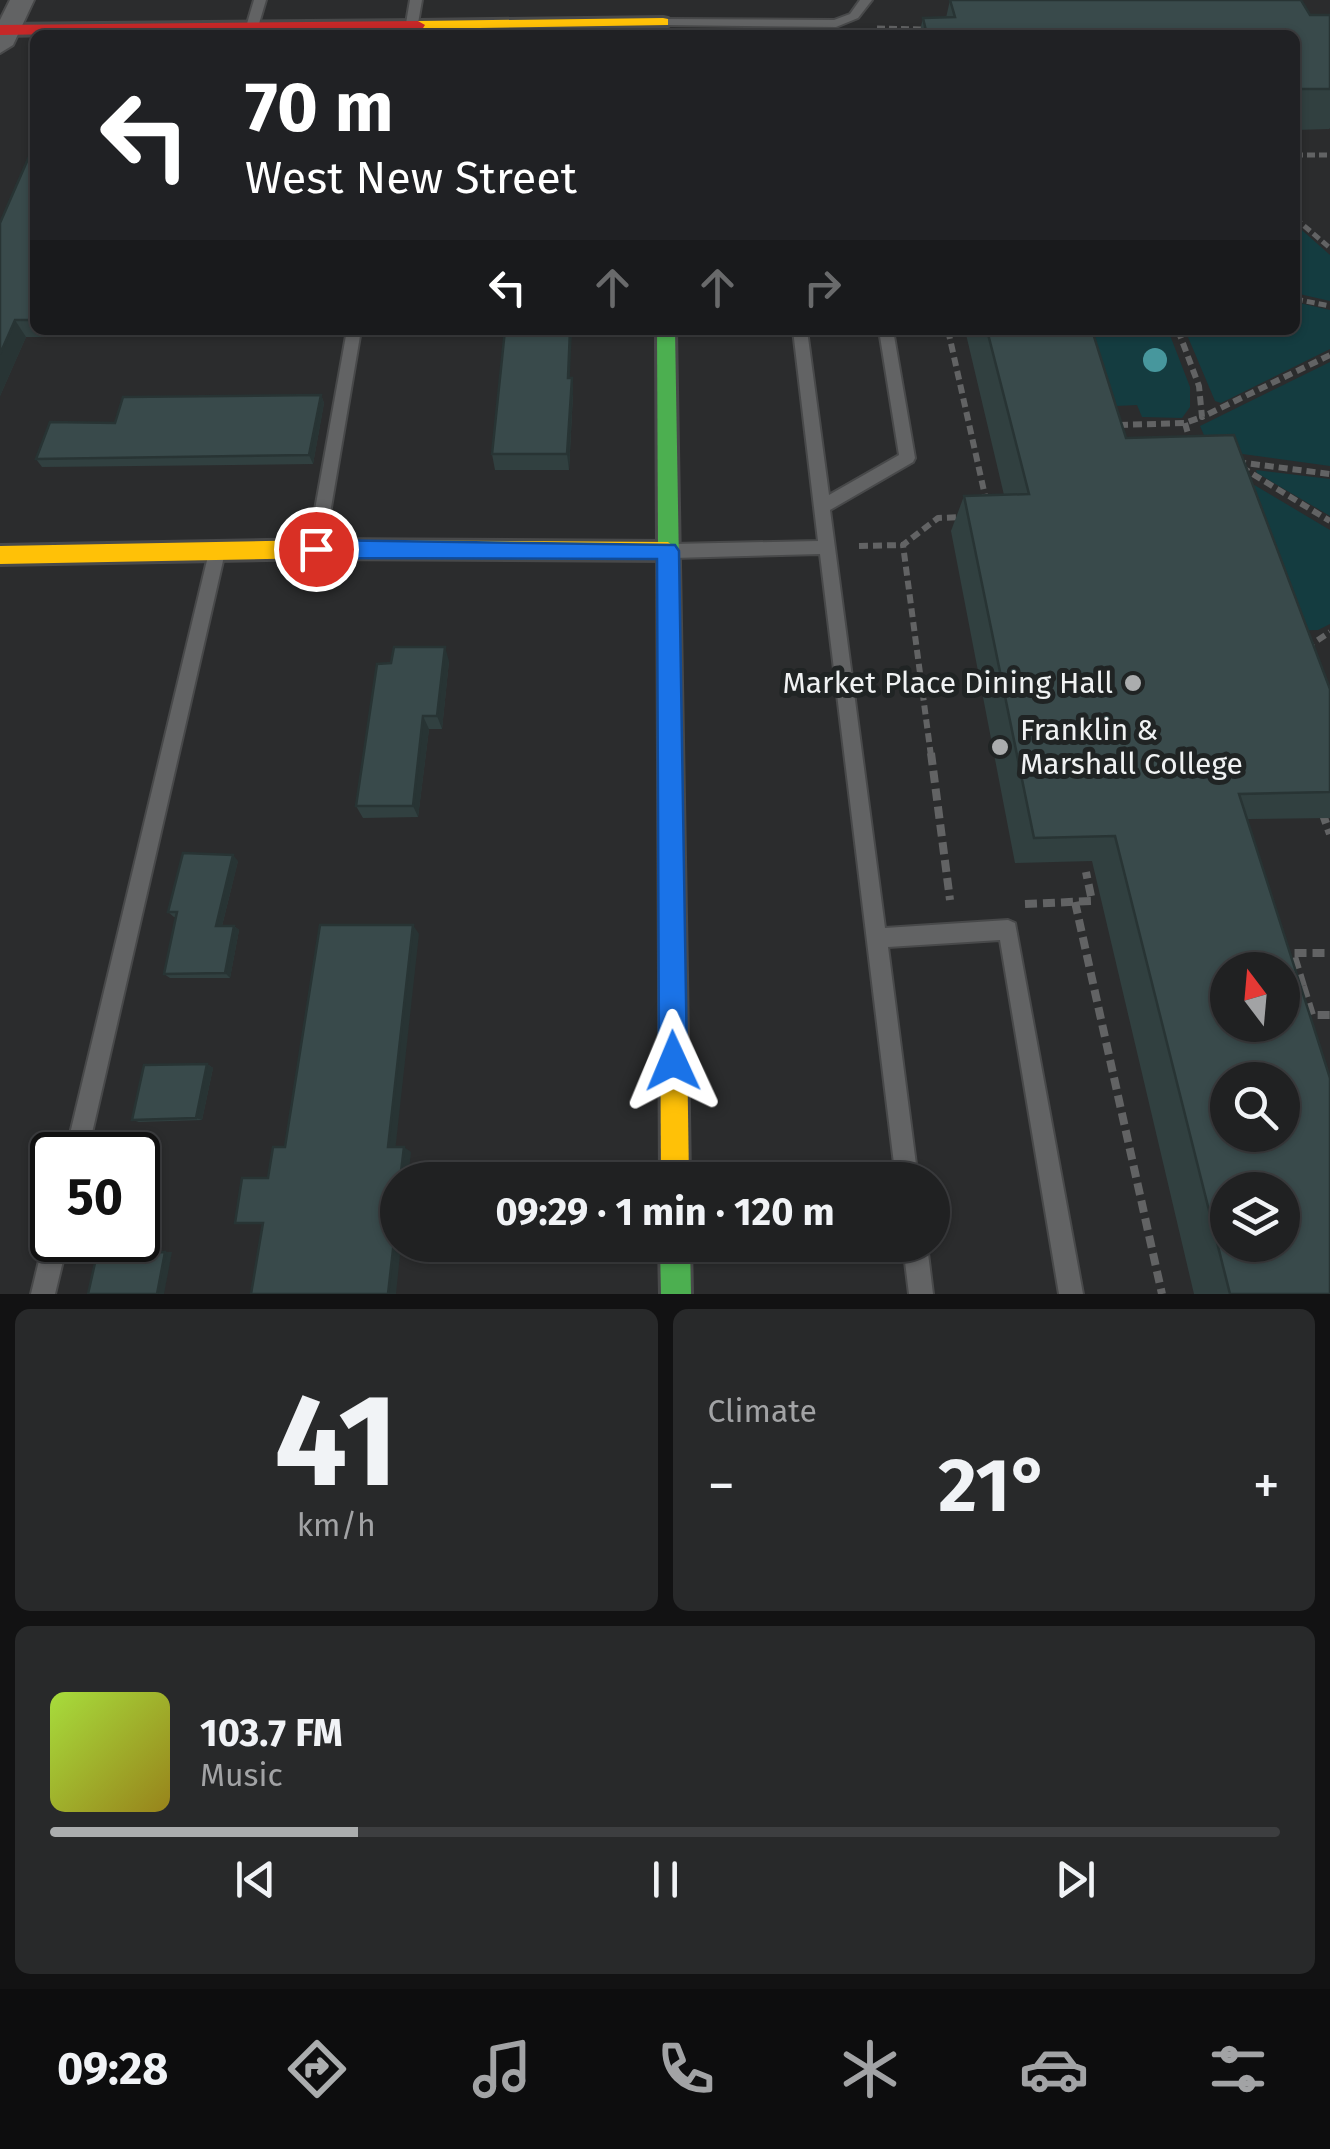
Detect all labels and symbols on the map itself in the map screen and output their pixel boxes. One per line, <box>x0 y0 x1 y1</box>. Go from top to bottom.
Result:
pin <box>274 507 359 592</box>
place label: Market Place Dining Hall <box>782 665 1113 701</box>
marker: Market Place Dining Hall <box>1122 672 1144 694</box>
place label: Franklin & Marshall College <box>1020 712 1243 782</box>
marker: Franklin & Marshall College <box>989 736 1011 758</box>
north arrow <box>1210 952 1300 1042</box>
position arrow <box>621 1009 725 1113</box>
speed limit sign: 50 <box>30 1132 160 1262</box>

